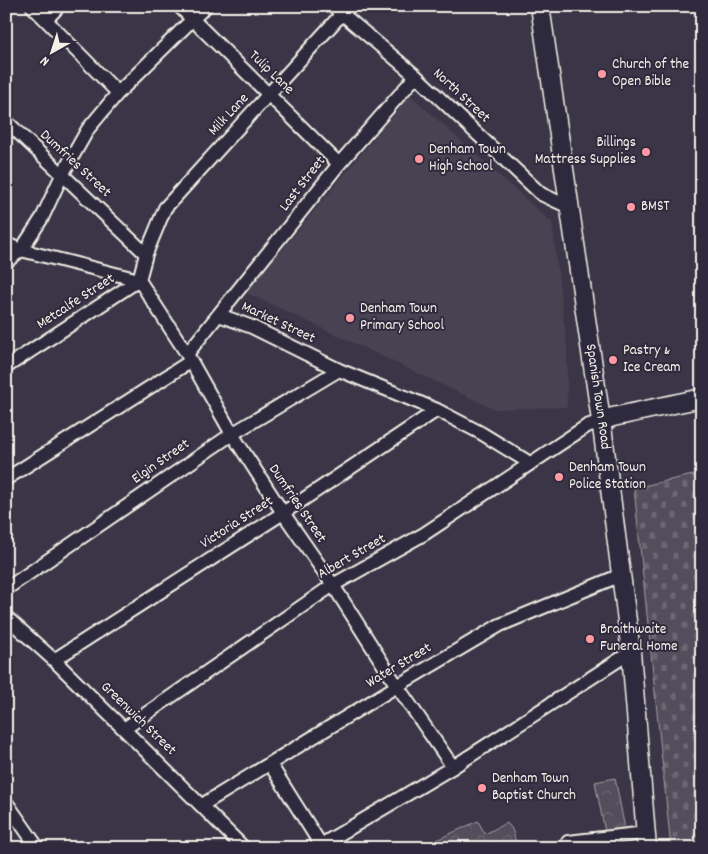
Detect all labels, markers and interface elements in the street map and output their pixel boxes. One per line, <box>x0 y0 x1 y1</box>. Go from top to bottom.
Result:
north arrow <box>28 28 78 78</box>
street label: Tulip Lane <box>243 46 299 101</box>
text: N <box>36 51 54 70</box>
place label: Church of the Open Bible <box>612 54 689 93</box>
street label: North Street <box>427 63 495 129</box>
marker: Church of the Open Bible <box>596 68 608 80</box>
street label: Milk Lane <box>203 88 255 141</box>
street label: Dumfries Street <box>34 125 116 203</box>
place label: Billings Mattress Supplies <box>535 132 636 171</box>
place label: Denham Town High School <box>429 139 506 178</box>
marker: Billings Mattress Supplies <box>640 146 652 158</box>
street label: Last Street <box>274 151 332 216</box>
marker: Denham Town High School <box>413 153 425 165</box>
place label: BMST <box>641 196 670 218</box>
marker: BMST <box>625 201 637 213</box>
street label: Metcalfe Street <box>33 268 120 336</box>
street label: Market Street <box>237 296 319 350</box>
place label: Denham Town Primary School <box>360 298 444 337</box>
marker: Denham Town Primary School <box>344 312 356 324</box>
place label: Pastry & Ice Cream <box>623 340 681 379</box>
street label: Spanish Town Road <box>579 343 616 451</box>
marker: Pastry & Ice Cream <box>607 354 619 366</box>
street label: Elgin Street <box>127 434 195 490</box>
place label: Denham Town Police Station <box>569 457 646 496</box>
street label: Dumfries Street <box>262 460 332 548</box>
marker: Denham Town Police Station <box>553 471 565 483</box>
street label: Victoria Street <box>196 491 278 555</box>
street label: Albert Street <box>314 528 391 585</box>
place label: Braithwaite Funeral Home <box>600 619 678 658</box>
marker: Braithwaite Funeral Home <box>584 633 596 645</box>
street label: Water Street <box>362 637 436 694</box>
street label: Greenwich Street <box>95 677 181 761</box>
place label: Denham Town Baptist Church <box>492 768 576 807</box>
marker: Denham Town Baptist Church <box>476 782 488 794</box>

